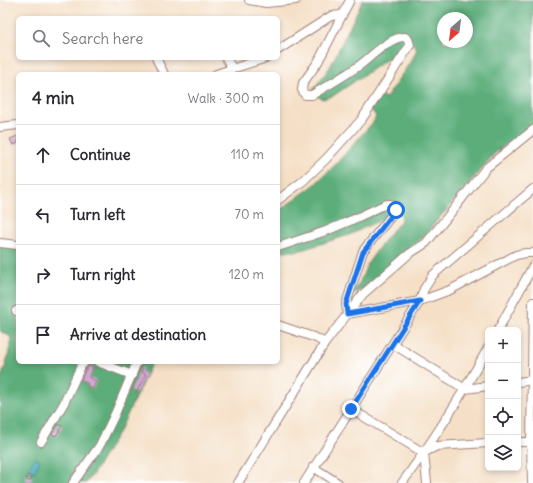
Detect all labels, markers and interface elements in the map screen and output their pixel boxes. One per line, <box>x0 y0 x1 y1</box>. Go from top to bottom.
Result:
north arrow <box>437 12 473 48</box>
search box <box>16 16 280 60</box>
icon: search <box>30 27 52 49</box>
text: Search here <box>62 29 143 48</box>
text: 4 min <box>32 87 74 109</box>
text: Walk · 300 m <box>188 90 264 107</box>
icon: ahead <box>32 144 54 166</box>
text: Continue <box>70 145 131 164</box>
text: 110 m <box>231 146 264 163</box>
route start <box>387 201 405 219</box>
icon: left <box>32 204 54 226</box>
text: Turn left <box>70 205 125 224</box>
text: 70 m <box>235 206 264 223</box>
icon: right <box>32 264 54 286</box>
text: Turn right <box>70 265 135 284</box>
text: 120 m <box>229 266 264 283</box>
icon: arrive <box>32 324 54 346</box>
text: Arrive at destination <box>70 325 206 344</box>
map controls <box>485 327 521 471</box>
button: + <box>485 327 521 363</box>
button: − <box>485 363 521 399</box>
button: locate <box>485 399 521 435</box>
route end <box>342 400 360 418</box>
button: layers <box>485 435 521 471</box>

